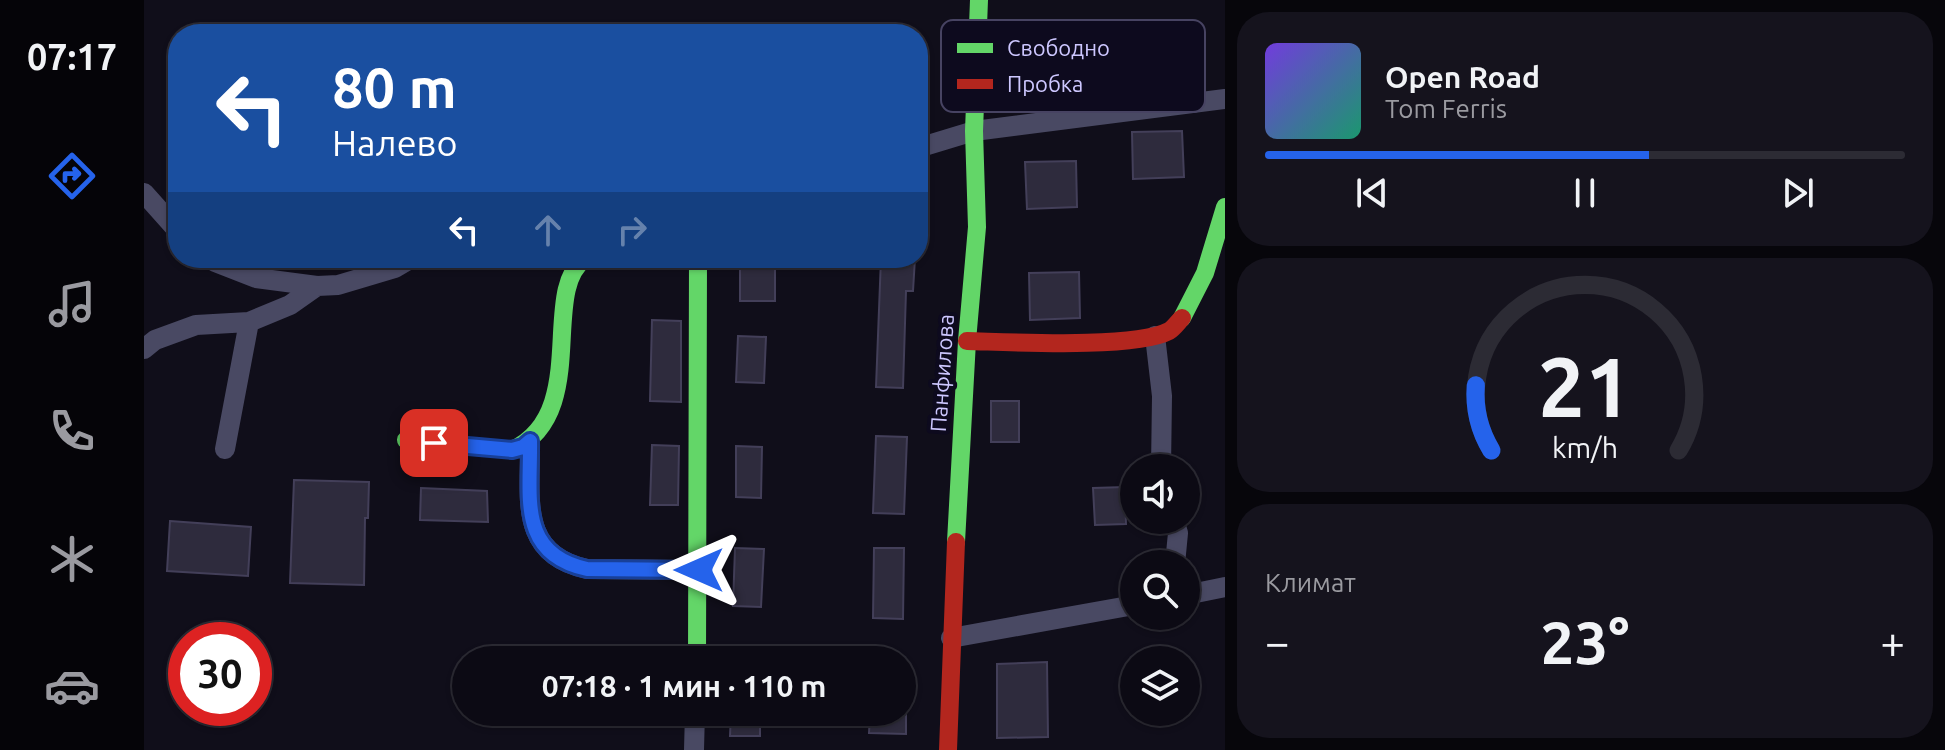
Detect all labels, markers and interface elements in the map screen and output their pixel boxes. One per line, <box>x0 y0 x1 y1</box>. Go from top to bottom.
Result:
legend <box>941 20 1205 112</box>
text: Свободно <box>1007 35 1110 60</box>
text: 07:17 <box>27 36 117 77</box>
icon: left <box>200 56 304 160</box>
text: 80 m <box>332 56 457 119</box>
text: Open Road <box>1385 60 1540 94</box>
text: Пробка <box>1007 71 1083 96</box>
text: Tom Ferris <box>1385 94 1507 123</box>
text: Налево <box>332 122 457 163</box>
icon: directions <box>44 148 100 204</box>
icon: previous <box>1350 171 1394 215</box>
icon: pause <box>1563 171 1607 215</box>
icon: next <box>1776 171 1820 215</box>
icon: left <box>442 208 486 252</box>
icon: ahead <box>526 208 570 252</box>
icon: right <box>610 208 654 252</box>
icon: music <box>44 276 100 332</box>
street label: Панфилова <box>925 313 958 433</box>
text: 21 <box>1538 339 1632 433</box>
icon: phone <box>44 403 100 459</box>
pin <box>400 409 468 477</box>
icon: arrive <box>412 421 456 465</box>
text: km/h <box>1552 431 1618 463</box>
map controls <box>1120 454 1200 726</box>
button: sound <box>1120 454 1200 534</box>
position arrow <box>657 528 741 612</box>
icon: climate <box>44 531 100 587</box>
button: search <box>1120 550 1200 630</box>
text: Климат <box>1265 568 1356 597</box>
text: 23° <box>1541 608 1629 675</box>
text: − <box>1265 617 1290 666</box>
text: + <box>1880 617 1905 666</box>
speed limit sign: 30 <box>168 622 272 726</box>
button: layers <box>1120 646 1200 726</box>
icon: car <box>44 658 100 714</box>
text: 07:18 · 1 мин · 110 m <box>542 669 826 703</box>

